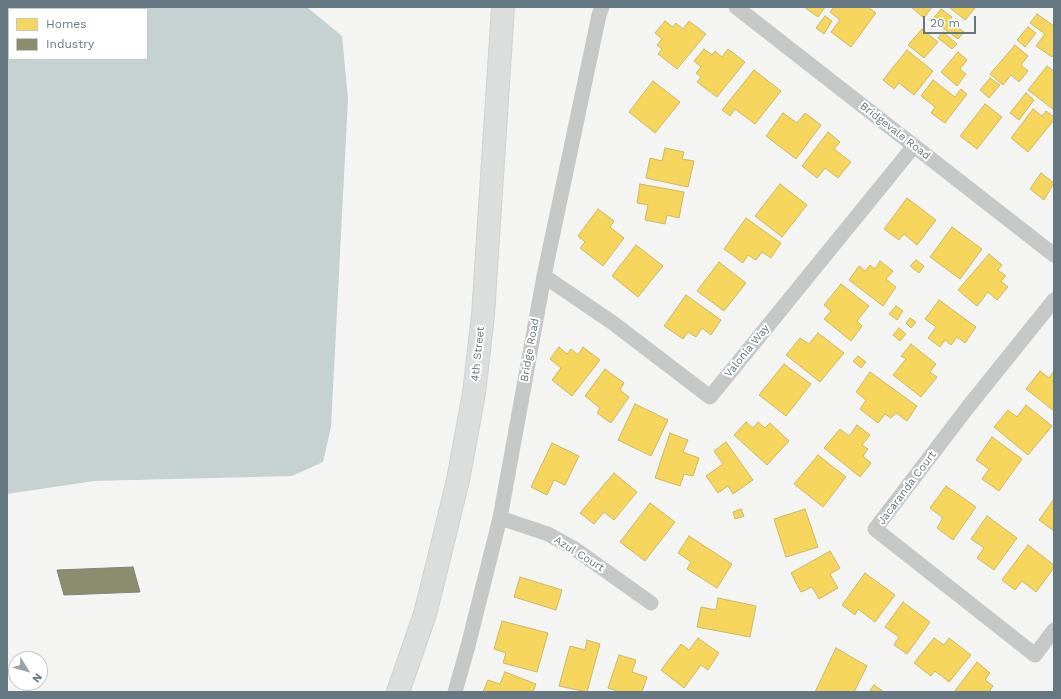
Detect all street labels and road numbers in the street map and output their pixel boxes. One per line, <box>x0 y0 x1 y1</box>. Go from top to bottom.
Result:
street label: Bridgevale Road <box>857 99 933 163</box>
street label: Bridge Road <box>518 317 542 383</box>
street label: Valonia Way <box>722 322 772 380</box>
street label: 4th Street <box>469 326 487 382</box>
street label: Jacaranda Court <box>875 449 939 527</box>
street label: Azul Court <box>551 533 607 575</box>

